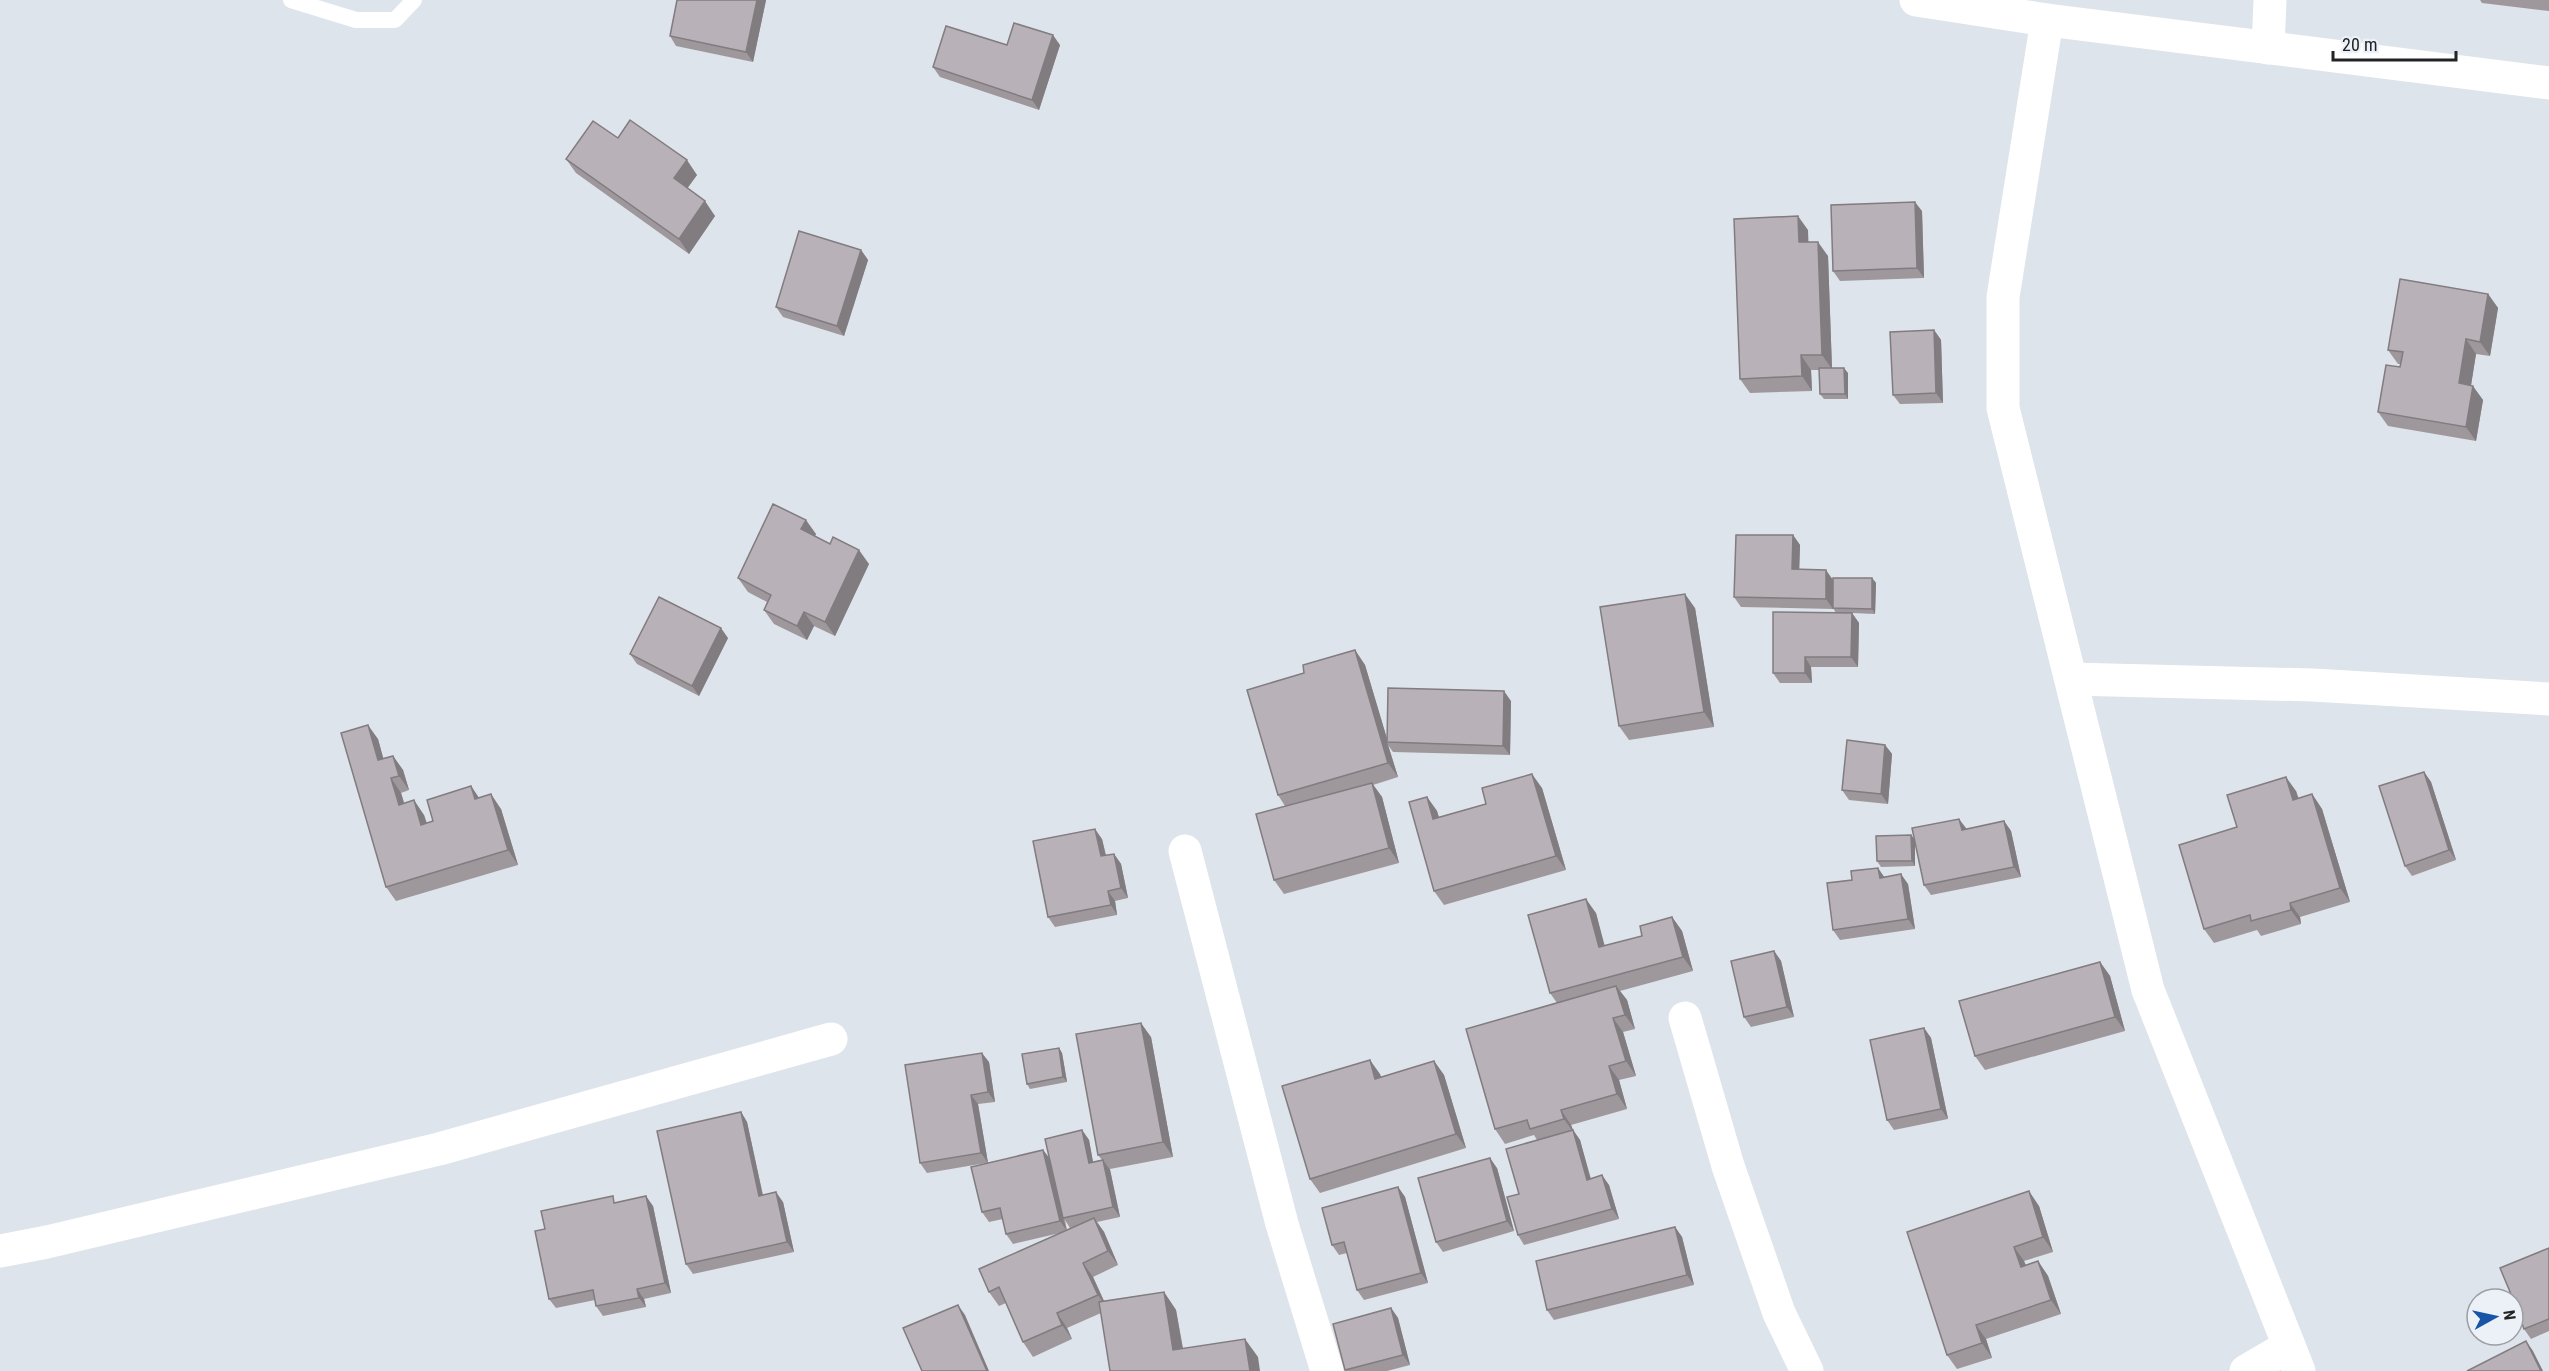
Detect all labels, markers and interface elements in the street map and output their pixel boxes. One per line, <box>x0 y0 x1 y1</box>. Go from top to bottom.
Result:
scale bar <box>2333 24 2456 62</box>
text: 20 m <box>2342 34 2377 55</box>
north arrow <box>2465 1287 2525 1347</box>
text: N <box>2499 1309 2519 1321</box>

